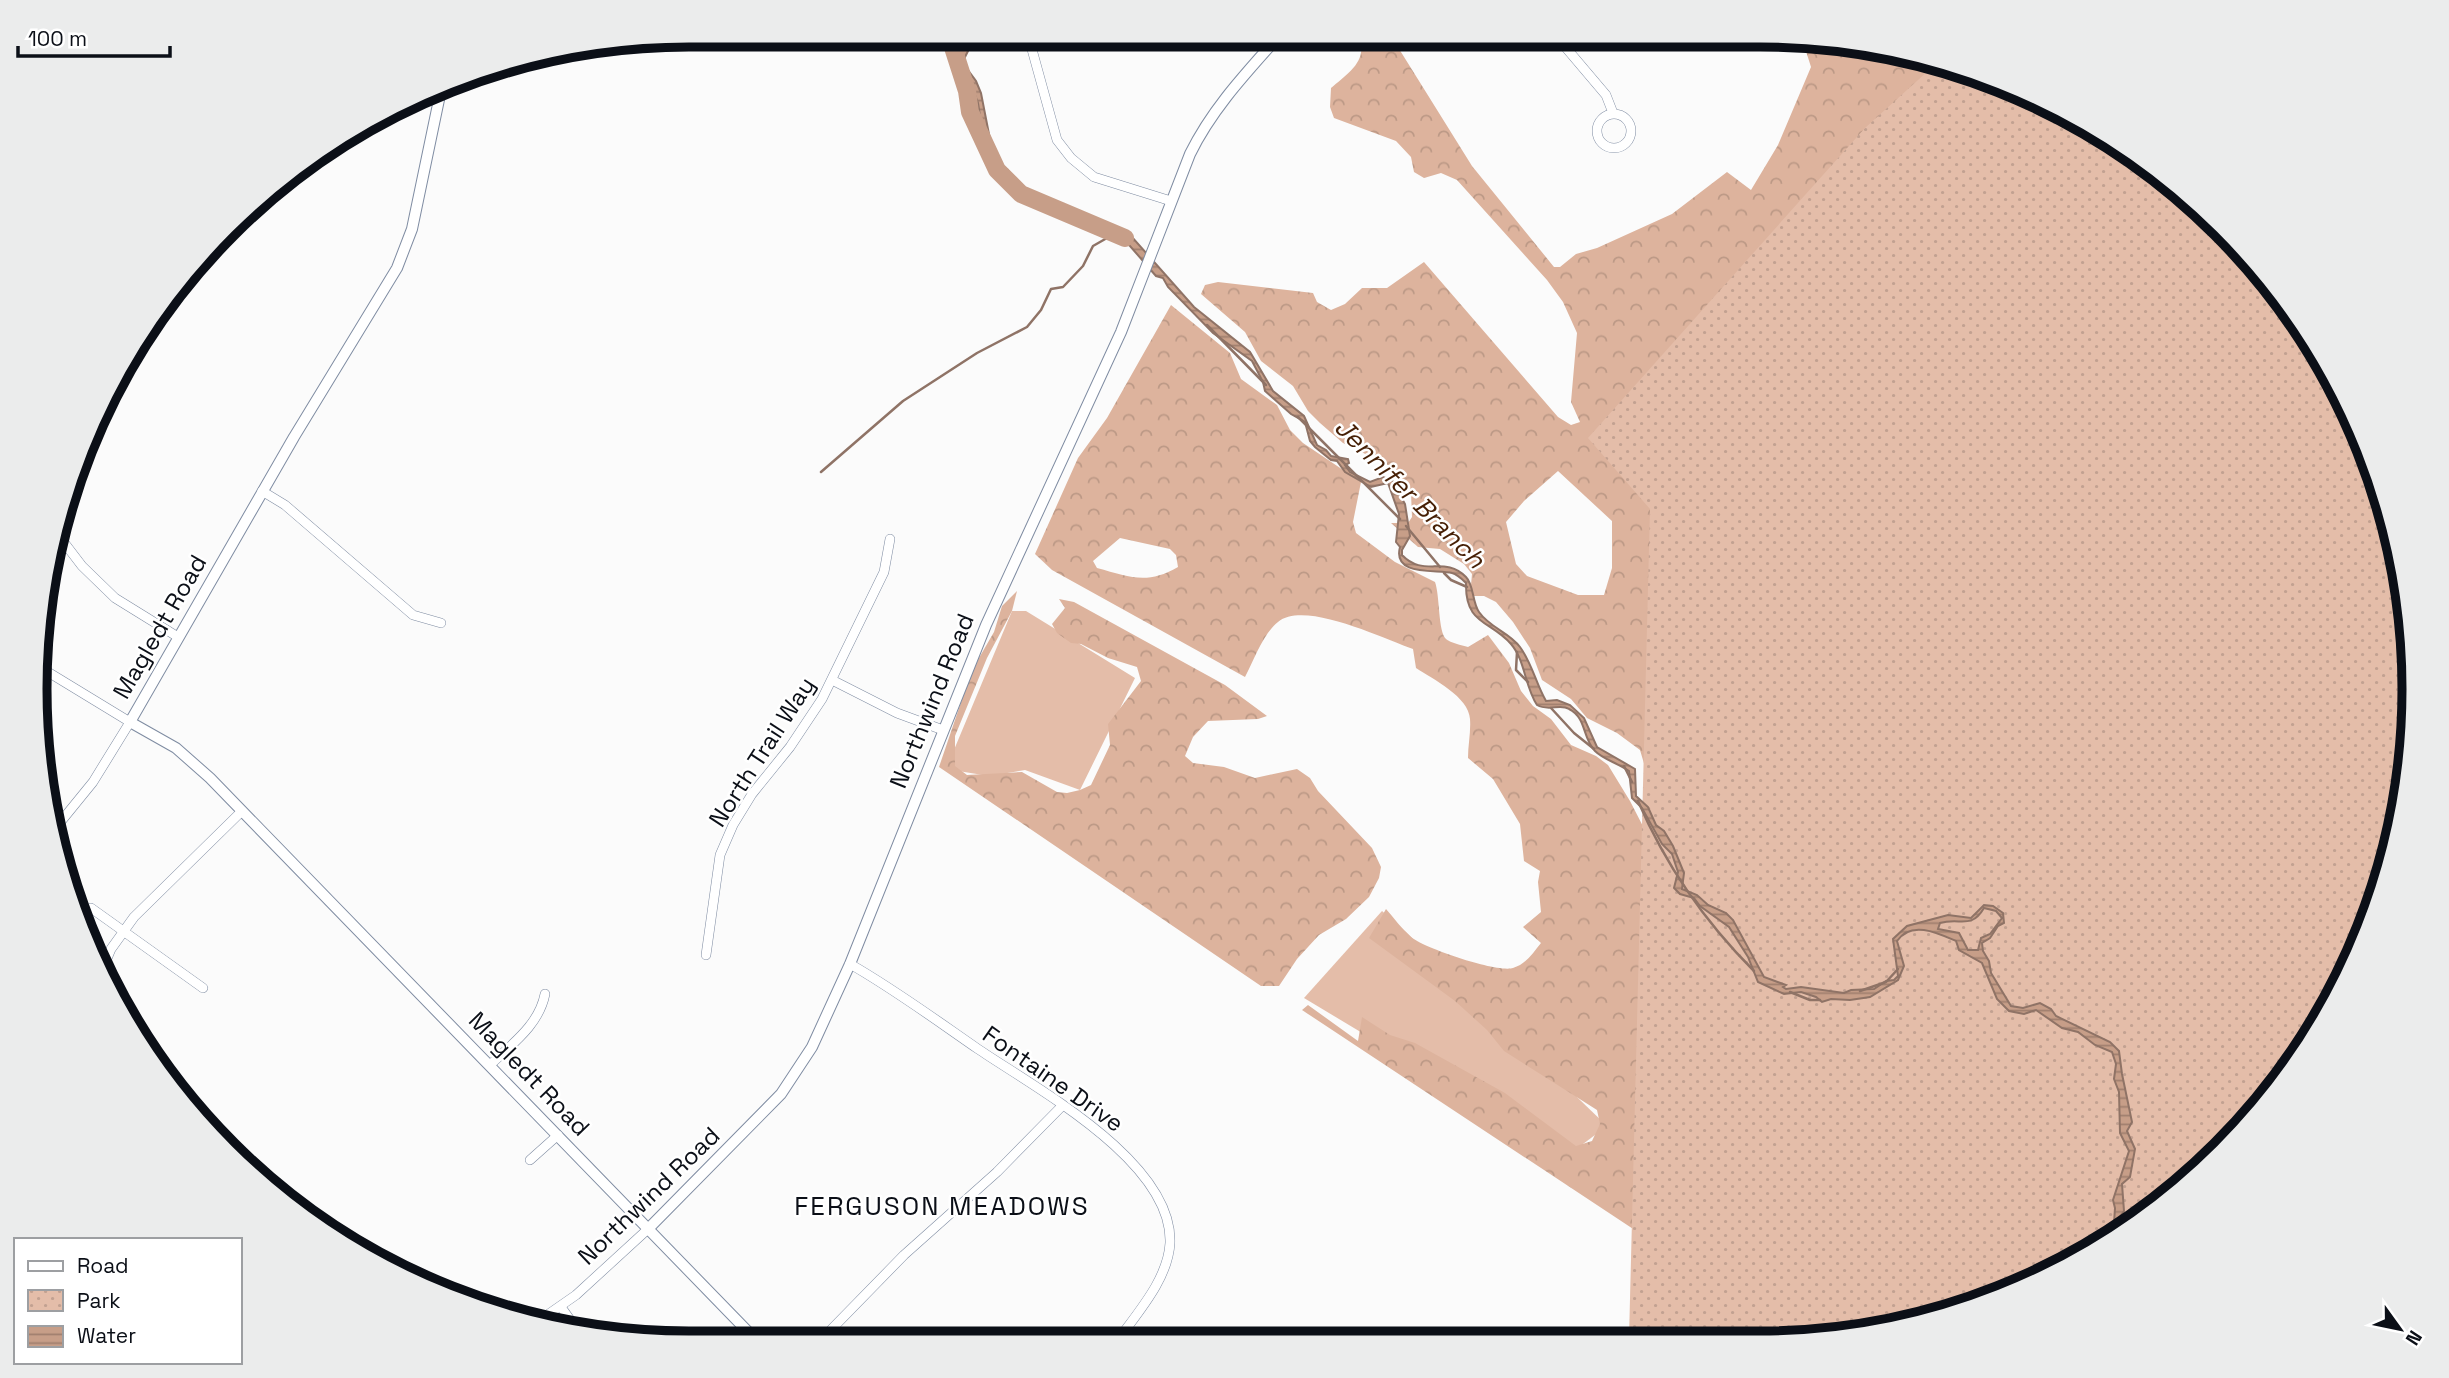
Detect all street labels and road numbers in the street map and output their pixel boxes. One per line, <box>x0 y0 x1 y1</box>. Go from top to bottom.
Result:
street label: Magledt Road <box>106 549 213 704</box>
street label: Northwind Road <box>882 609 981 793</box>
street label: North Trail Way <box>702 671 822 833</box>
street label: Magledt Road <box>462 1005 597 1142</box>
street label: Fontaine Drive <box>977 1018 1130 1139</box>
street label: Northwind Road <box>571 1120 726 1271</box>

